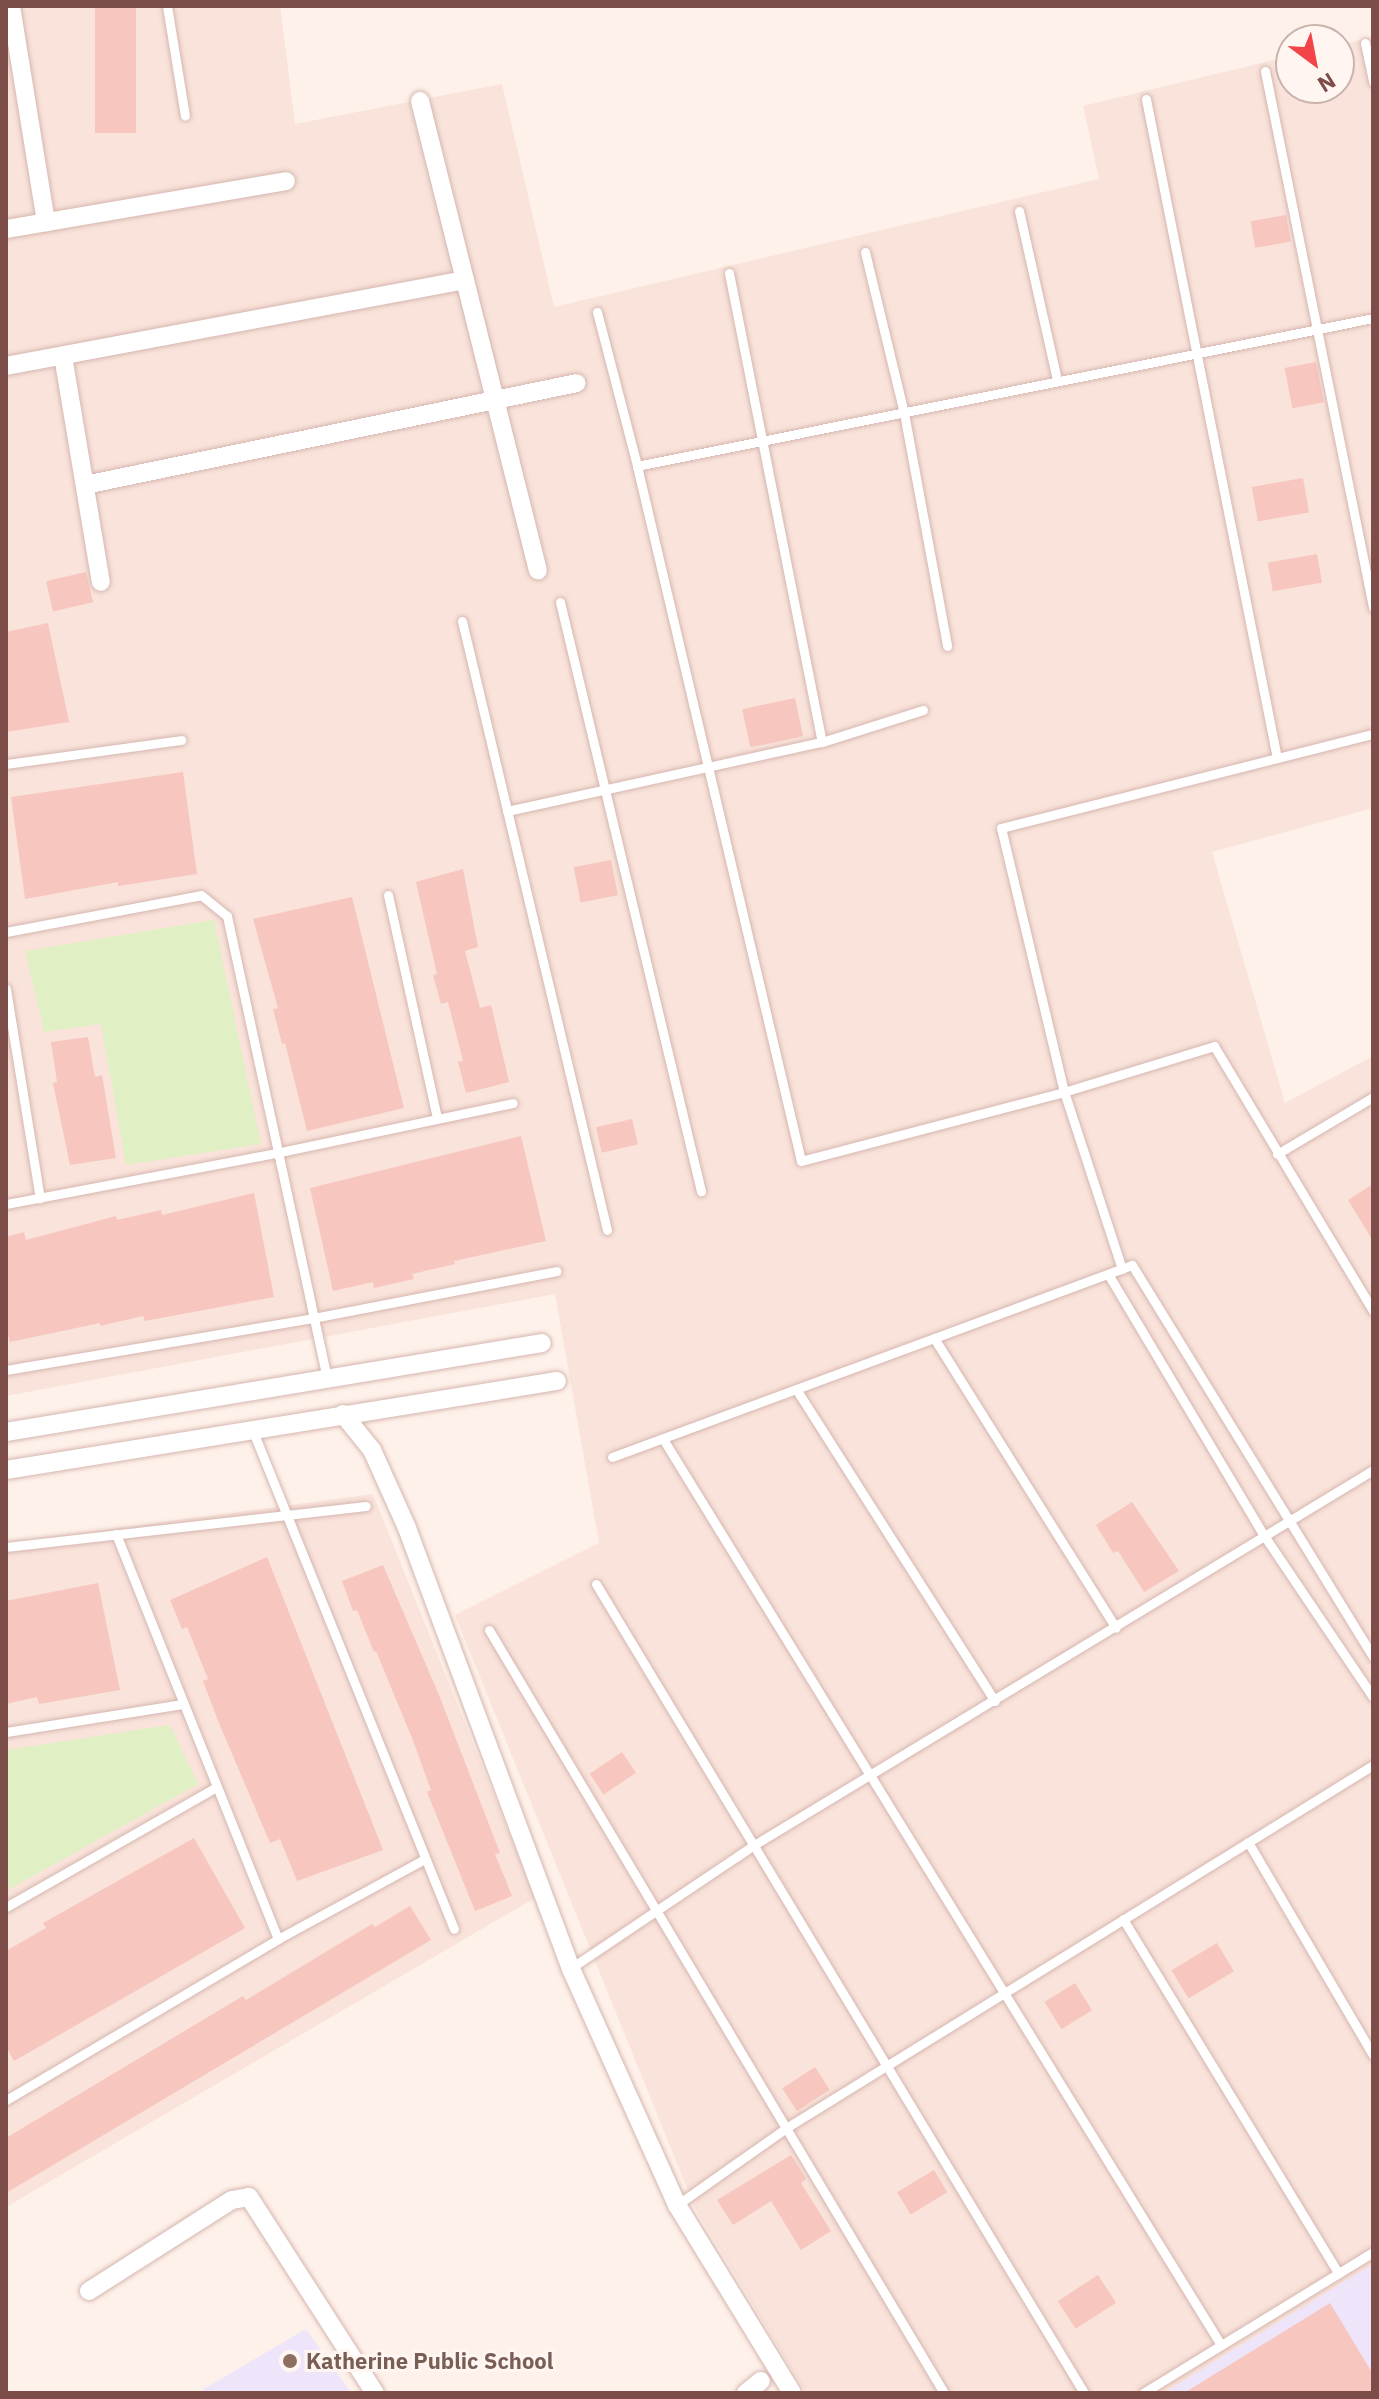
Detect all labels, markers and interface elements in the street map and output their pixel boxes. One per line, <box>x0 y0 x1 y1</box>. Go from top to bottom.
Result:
north arrow <box>1275 24 1355 104</box>
text: N <box>1312 67 1341 100</box>
place label: Katherine Public School <box>306 2348 553 2374</box>
marker: Katherine Public School <box>281 2352 299 2370</box>

